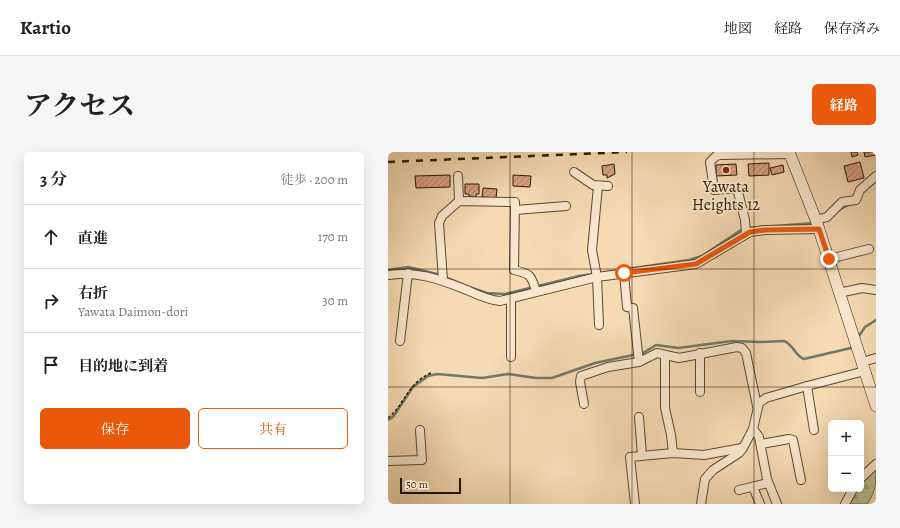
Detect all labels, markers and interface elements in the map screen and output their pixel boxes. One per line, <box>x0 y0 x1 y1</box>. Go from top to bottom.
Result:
text: Kartio <box>20 15 71 41</box>
text: 地図 <box>724 19 752 38</box>
text: 経路 <box>774 19 802 38</box>
text: 保存済み <box>824 19 880 38</box>
button: 経路 <box>812 84 876 125</box>
text: アクセス <box>24 87 135 125</box>
marker: Yawata Heights 12 <box>721 165 731 175</box>
text: 3 分 <box>40 168 67 191</box>
text: 徒歩 · 200 m <box>281 171 348 188</box>
place label: Yawata Heights 12 <box>692 176 760 216</box>
icon: ahead <box>40 226 62 248</box>
text: 直進 <box>78 228 108 248</box>
text: 170 m <box>318 228 348 245</box>
route end <box>820 250 838 268</box>
route start <box>615 264 633 282</box>
text: 右折 <box>78 283 108 303</box>
icon: right <box>40 290 62 312</box>
text: 30 m <box>322 292 348 309</box>
text: Yawata Daimon-dori <box>78 303 188 320</box>
icon: arrive <box>40 354 62 376</box>
text: 目的地に到着 <box>78 356 168 376</box>
button: 保存 <box>40 408 190 449</box>
button: 共有 <box>198 408 348 449</box>
map controls <box>828 420 864 492</box>
button: + <box>828 420 864 456</box>
button: − <box>828 456 864 492</box>
scale bar <box>400 476 461 495</box>
text: 50 m <box>406 477 428 492</box>

